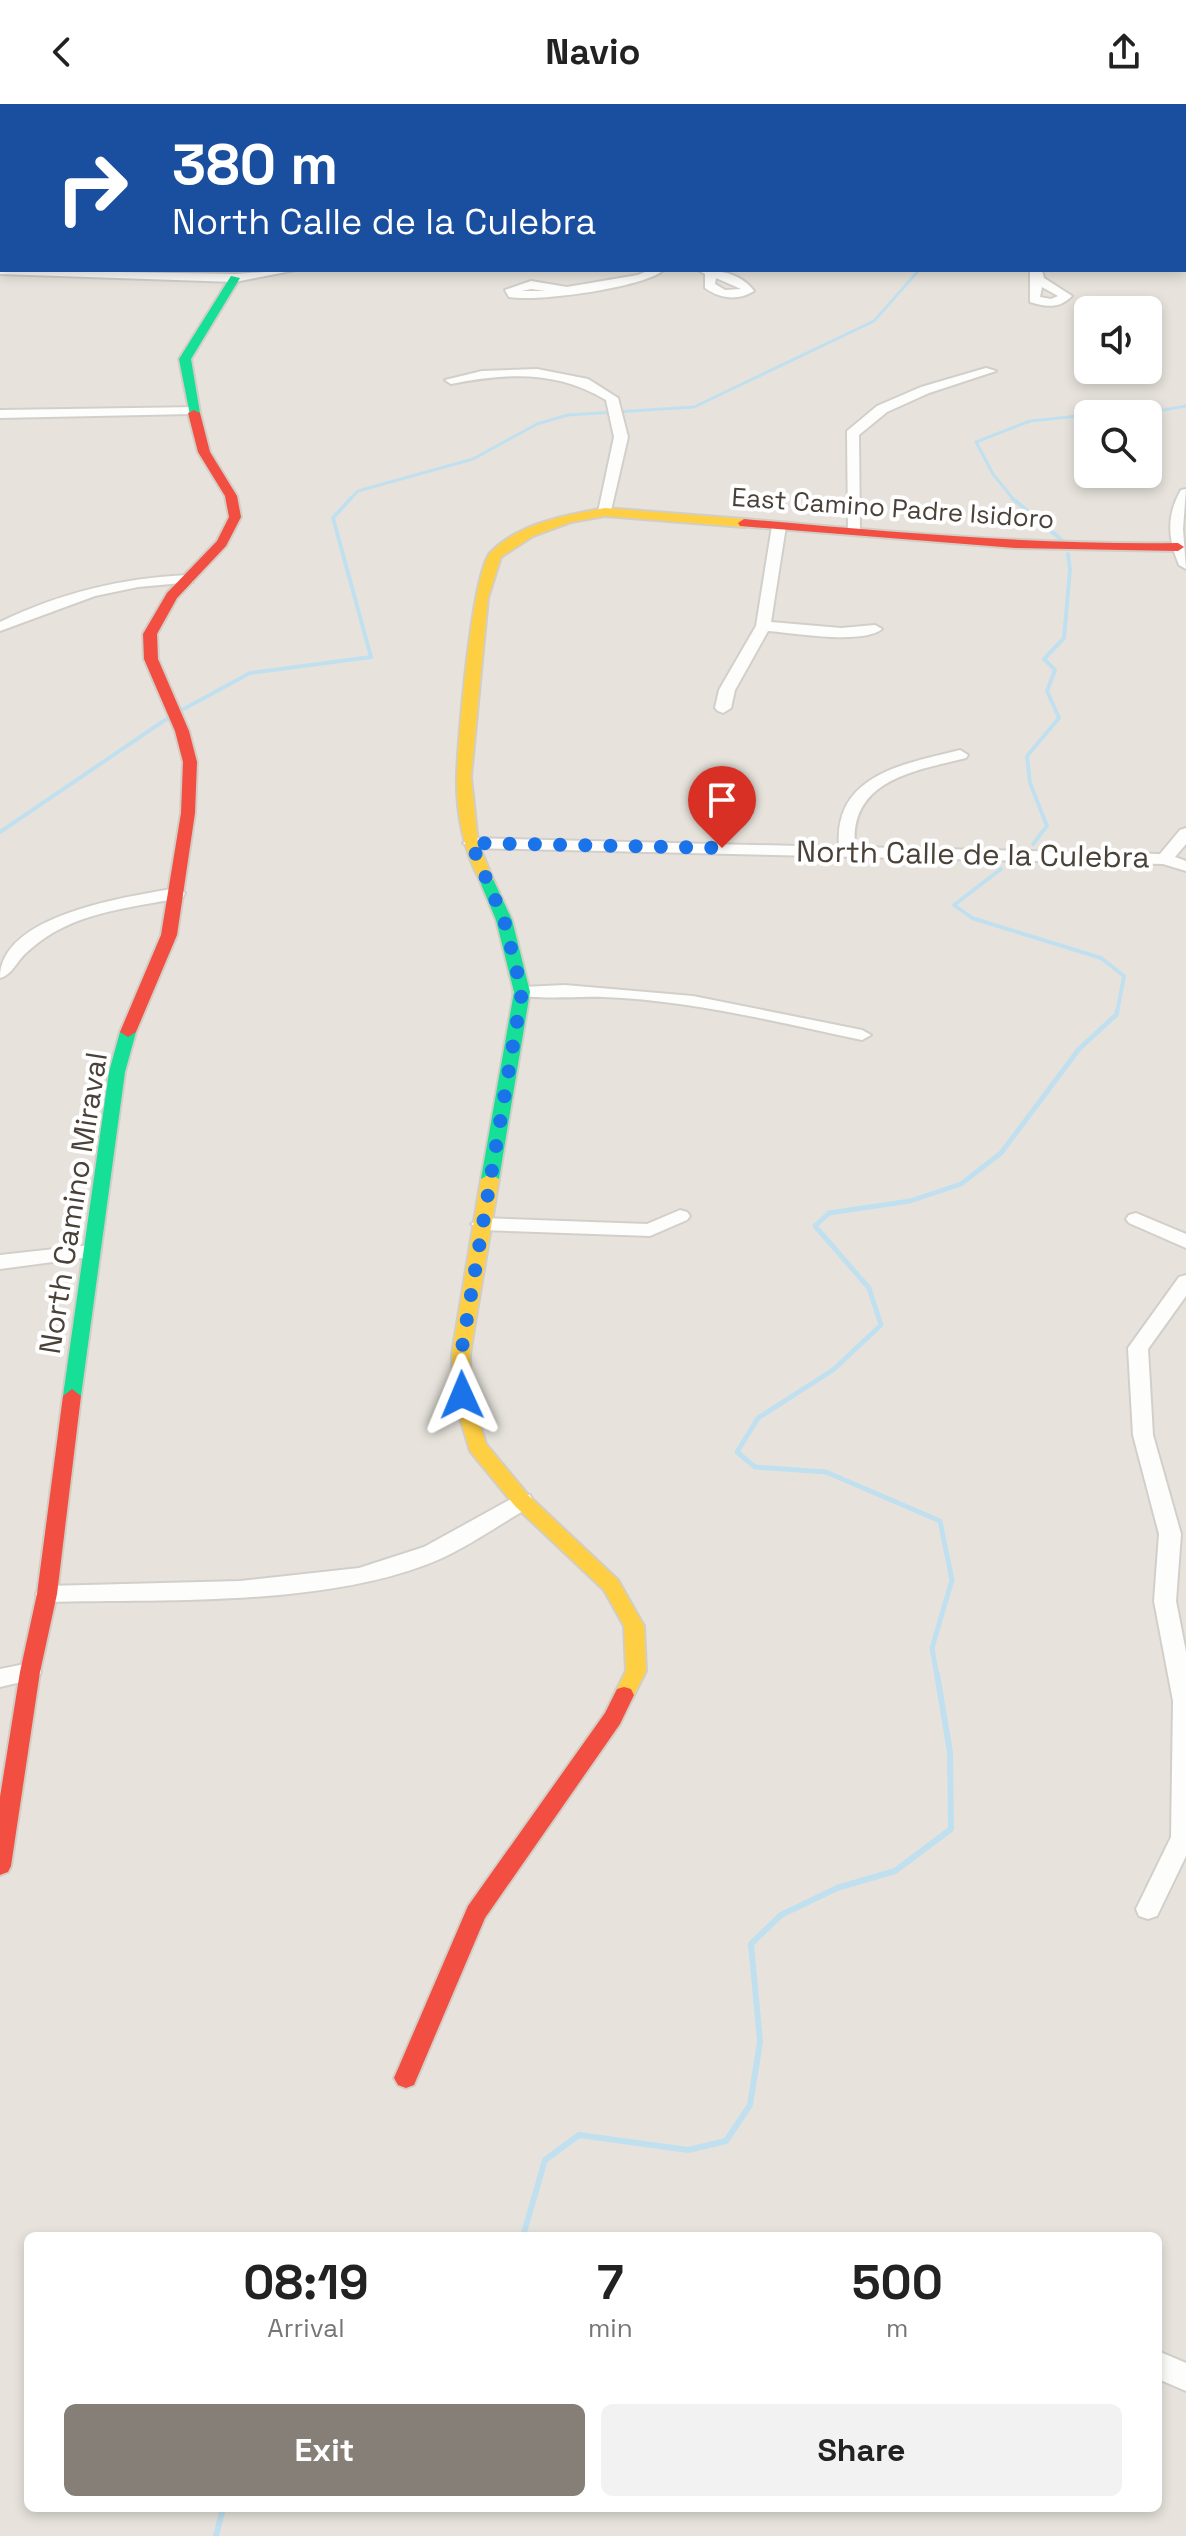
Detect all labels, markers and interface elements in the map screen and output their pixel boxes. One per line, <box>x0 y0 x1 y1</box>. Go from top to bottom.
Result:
text: Navio <box>545 29 641 75</box>
icon: back <box>40 30 84 74</box>
icon: share <box>1102 30 1146 74</box>
text: 380 m <box>172 129 338 200</box>
icon: right <box>40 136 144 240</box>
text: North Calle de la Culebra <box>172 199 596 245</box>
map controls <box>1074 296 1162 488</box>
button: sound <box>1074 296 1162 384</box>
button: search <box>1074 400 1162 488</box>
street label: East Camino Padre Isidoro <box>731 480 1055 536</box>
pin <box>688 766 756 848</box>
icon: arrive <box>700 778 744 822</box>
street label: North Calle de la Culebra <box>796 831 1150 877</box>
street label: North Camino Miraval <box>30 1049 116 1357</box>
position arrow <box>420 1353 504 1437</box>
text: 08:19 <box>243 2252 369 2313</box>
text: 7 <box>597 2252 624 2313</box>
text: 500 <box>852 2252 943 2313</box>
text: Arrival <box>267 2311 345 2345</box>
text: min <box>588 2311 633 2345</box>
text: m <box>886 2311 908 2345</box>
button: Exit <box>64 2404 585 2496</box>
button: Share <box>601 2404 1122 2496</box>

